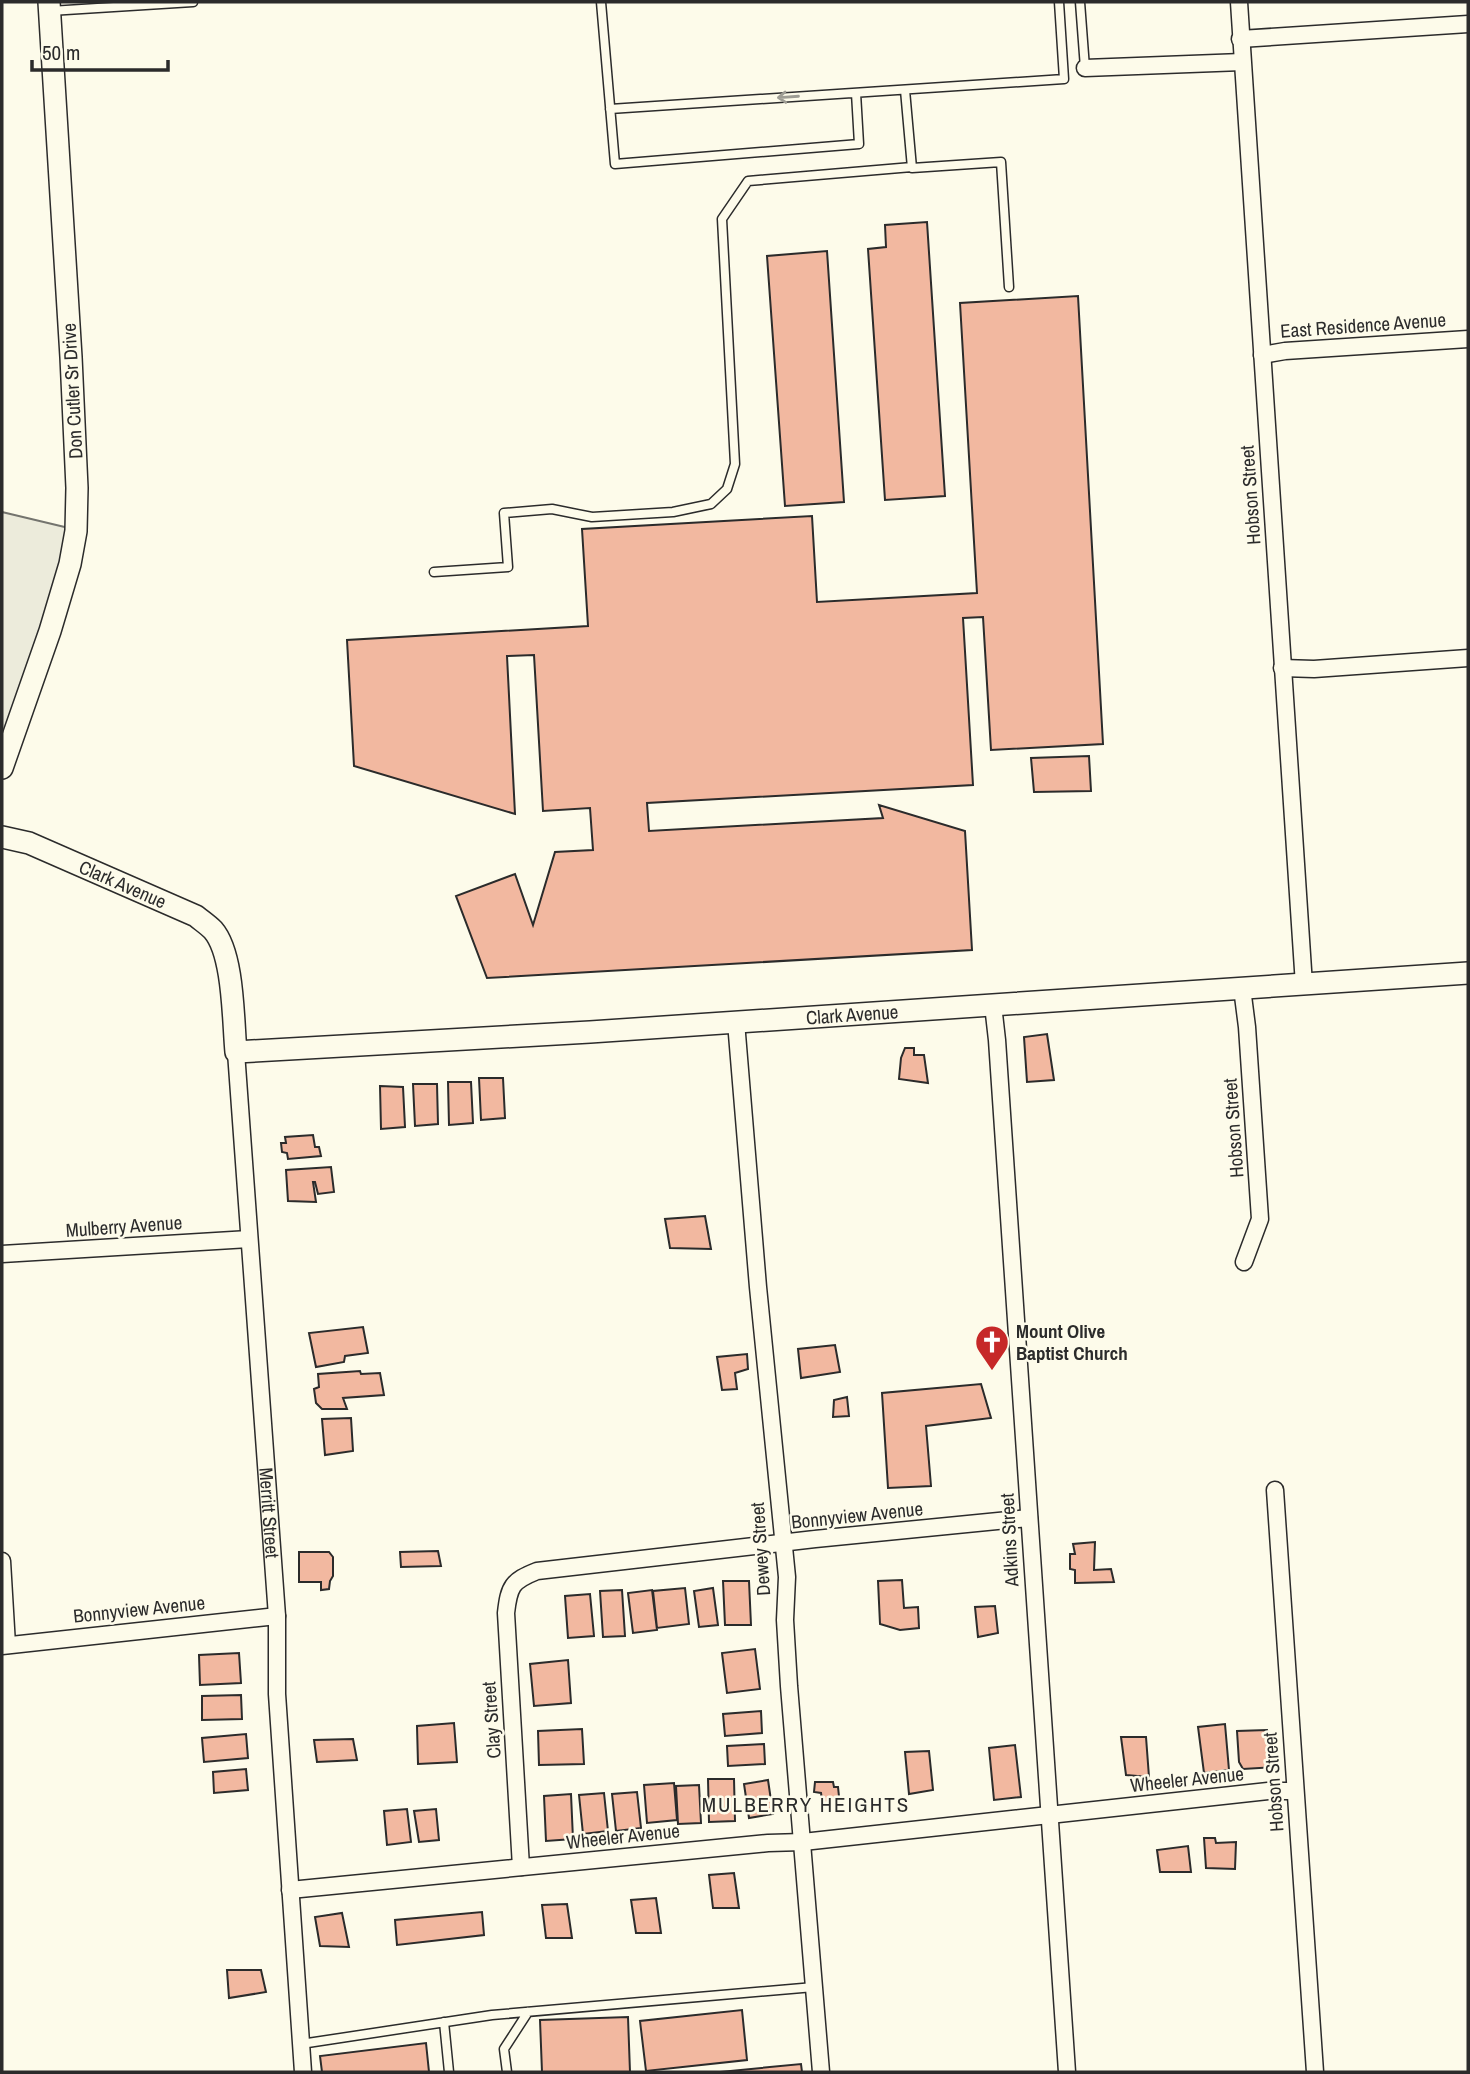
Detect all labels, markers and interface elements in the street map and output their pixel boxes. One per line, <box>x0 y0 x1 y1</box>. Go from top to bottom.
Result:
scale bar <box>32 28 168 72</box>
text: 50 m <box>42 38 80 67</box>
one-way arrow <box>776 91 799 104</box>
street label: East Residence Avenue <box>1279 306 1447 344</box>
street label: Don Cutler Sr Drive <box>55 322 89 460</box>
street label: Hobson Street <box>1234 444 1266 546</box>
street label: Clark Avenue <box>75 854 170 914</box>
street label: Clark Avenue <box>805 998 899 1030</box>
street label: Hobson Street <box>1217 1077 1249 1179</box>
street label: Mulberry Avenue <box>65 1209 183 1243</box>
place label: Mount Olive Baptist Church <box>1016 1318 1128 1366</box>
church icon: Mount Olive Baptist Church <box>973 1323 1011 1372</box>
street label: Merritt Street <box>253 1466 286 1560</box>
street label: Adkins Street <box>994 1492 1024 1588</box>
street label: Bonnyview Avenue <box>790 1495 924 1535</box>
street label: Dewey Street <box>744 1501 776 1597</box>
street label: Bonnyview Avenue <box>72 1589 206 1629</box>
street label: Clay Street <box>475 1680 507 1759</box>
street label: Hobson Street <box>1257 1731 1289 1833</box>
street label: Wheeler Avenue <box>1129 1760 1245 1798</box>
district label: MULBERRY HEIGHTS <box>702 1790 910 1819</box>
street label: Wheeler Avenue <box>565 1817 681 1855</box>

